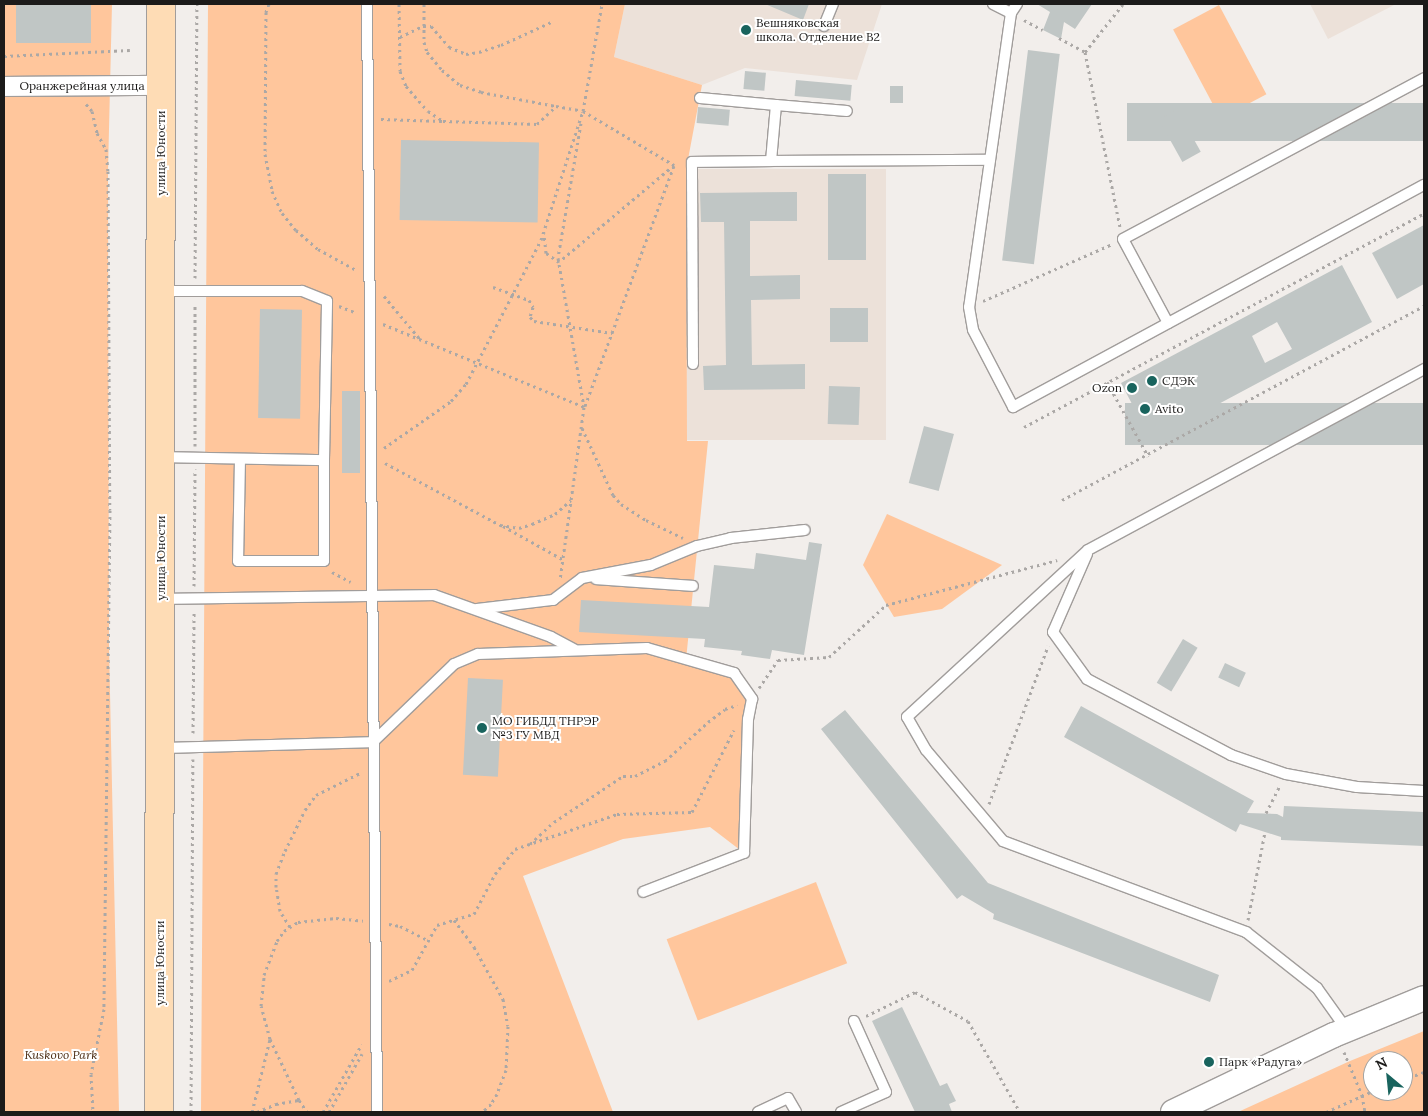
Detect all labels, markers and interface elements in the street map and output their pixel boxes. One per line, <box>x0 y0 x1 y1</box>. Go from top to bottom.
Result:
place label: Вешняковская школа. Отделение В2 <box>756 16 880 44</box>
marker: Вешняковская школа. Отделение В2 <box>740 24 752 36</box>
street label: Оранжерейная улица <box>19 79 145 93</box>
street label: улица Юности <box>154 111 168 195</box>
place label: СДЭК <box>1162 374 1195 388</box>
marker: СДЭК <box>1146 375 1158 387</box>
place label: Ozon <box>1092 381 1122 395</box>
marker: Ozon <box>1126 382 1138 394</box>
place label: Avito <box>1155 402 1184 416</box>
marker: Avito <box>1139 403 1151 415</box>
street label: улица Юности <box>154 516 168 600</box>
place label: МО ГИБДД ТНРЭР №3 ГУ МВД <box>492 714 599 742</box>
marker: МО ГИБДД ТНРЭР №3 ГУ МВД <box>476 722 488 734</box>
street label: улица Юности <box>153 921 167 1005</box>
park label: Kuskovo Park <box>24 1048 98 1062</box>
north arrow <box>1363 1051 1413 1101</box>
text: N <box>1372 1053 1390 1074</box>
place label: Парк «Радуга» <box>1219 1055 1302 1069</box>
marker: Парк «Радуга» <box>1203 1056 1215 1068</box>

